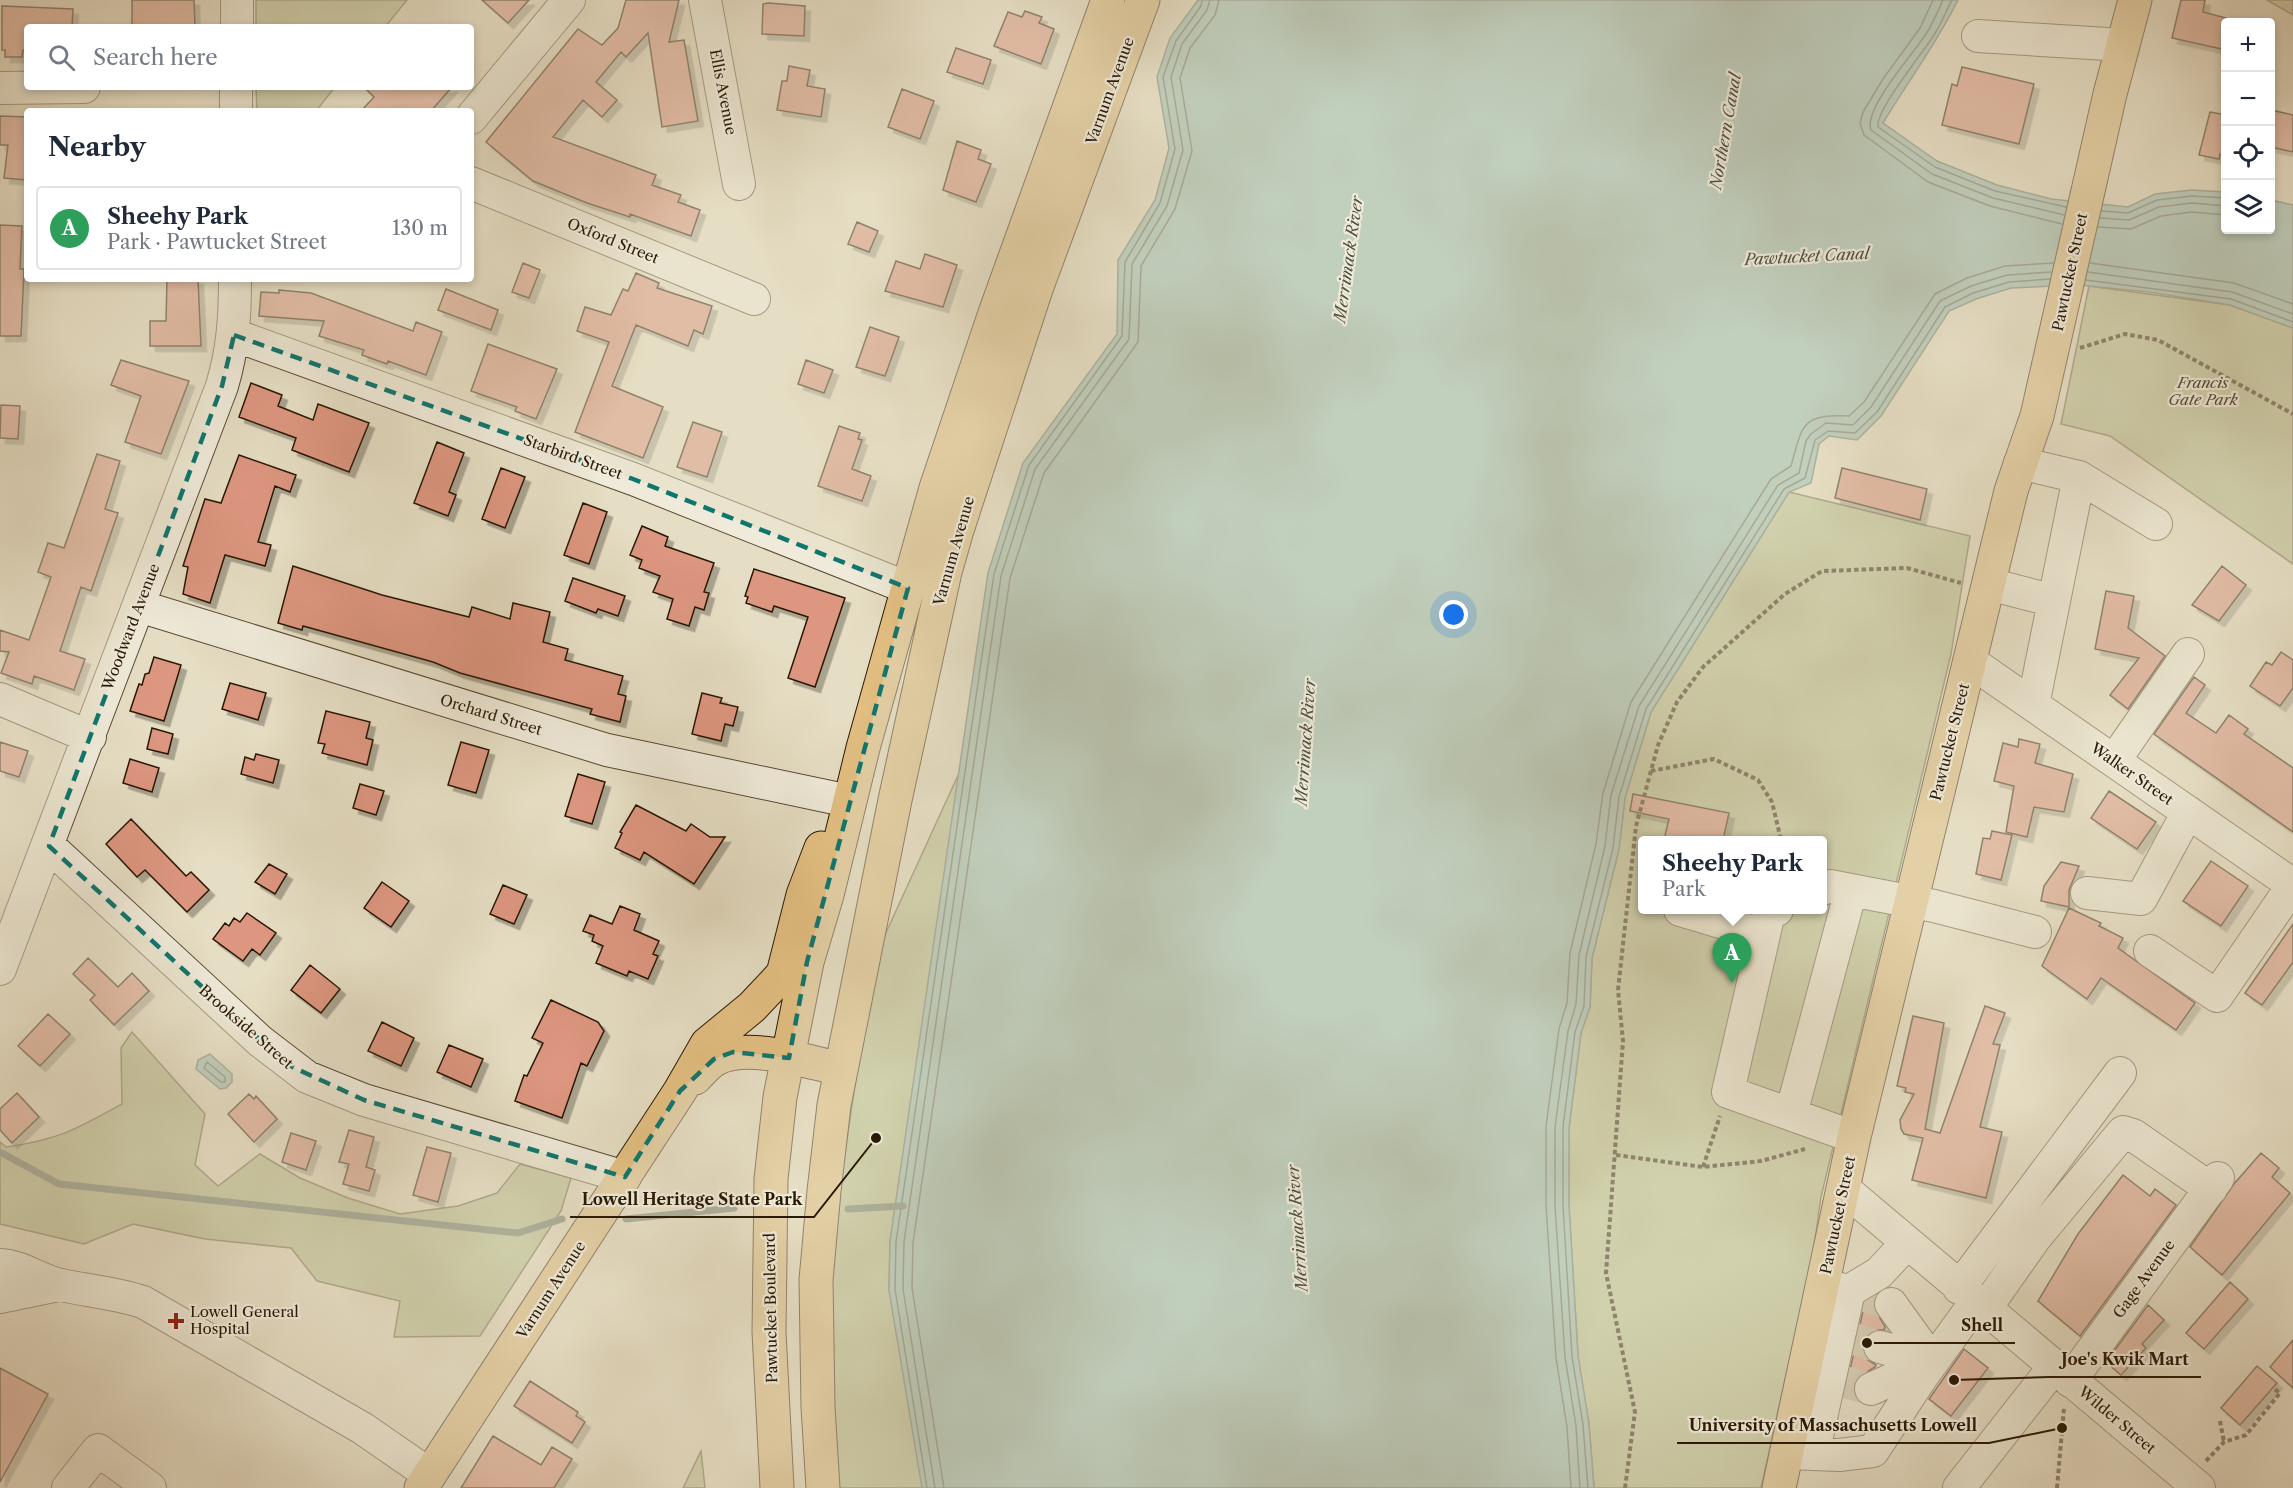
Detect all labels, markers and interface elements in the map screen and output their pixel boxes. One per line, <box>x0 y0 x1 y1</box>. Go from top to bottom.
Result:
map controls <box>2221 18 2275 234</box>
button: + <box>2221 18 2275 72</box>
search box <box>24 24 474 90</box>
street label: Varnum Avenue <box>1081 34 1138 148</box>
icon: search <box>45 41 78 74</box>
text: Search here <box>93 44 218 71</box>
street label: Ellis Avenue <box>706 47 741 136</box>
water label: Northern Canal <box>1705 70 1745 193</box>
button: − <box>2221 72 2275 126</box>
button: locate <box>2221 126 2275 180</box>
text: Nearby <box>48 131 146 163</box>
button: layers <box>2221 180 2275 234</box>
water label: Merrimack River <box>1329 193 1367 325</box>
text: Sheehy Park <box>107 203 248 230</box>
street label: Pawtucket Street <box>2048 210 2091 333</box>
street label: Oxford Street <box>565 214 662 268</box>
text: A <box>62 216 77 240</box>
text: 130 m <box>392 216 448 240</box>
text: Park · Pawtucket Street <box>107 230 327 254</box>
water label: Pawtucket Canal <box>1742 243 1872 269</box>
park label: Francis Gate Park <box>2168 373 2238 409</box>
street label: Starbird Street <box>521 430 626 483</box>
street label: Varnum Avenue <box>929 494 978 609</box>
street label: Woodward Avenue <box>97 561 163 694</box>
your location <box>1439 600 1468 629</box>
water label: Merrimack River <box>1290 676 1320 808</box>
street label: Pawtucket Street <box>1926 681 1973 803</box>
street label: Orchard Street <box>438 690 545 739</box>
street label: Walker Street <box>2087 738 2178 809</box>
popup <box>1638 836 1827 914</box>
text: Sheehy Park <box>1662 850 1803 877</box>
text: Park <box>1662 877 1705 901</box>
pin: A <box>1712 934 1752 983</box>
street label: Brookside Street <box>195 980 298 1073</box>
street label: Pawtucket Street <box>1816 1153 1859 1276</box>
water label: Merrimack River <box>1282 1162 1312 1294</box>
callout: Lowell Heritage State Park <box>570 1183 814 1217</box>
text: Lowell Heritage State Park <box>582 1189 803 1209</box>
street label: Pawtucket Boulevard <box>760 1233 781 1383</box>
street label: Gage Avenue <box>2109 1236 2179 1322</box>
street label: Varnum Avenue <box>511 1237 589 1343</box>
place label: Lowell General Hospital <box>190 1302 299 1338</box>
callout: Shell <box>1949 1309 2015 1343</box>
marker: Lowell General Hospital <box>167 1312 185 1330</box>
text: Shell <box>1961 1315 2003 1335</box>
callout: Joe's Kwik Mart <box>2049 1343 2201 1377</box>
text: Joe's Kwik Mart <box>2058 1349 2189 1369</box>
street label: Wilder Street <box>2074 1381 2161 1458</box>
callout: University of Massachusetts Lowell <box>1677 1409 1989 1443</box>
text: University of Massachusetts Lowell <box>1689 1415 1977 1435</box>

